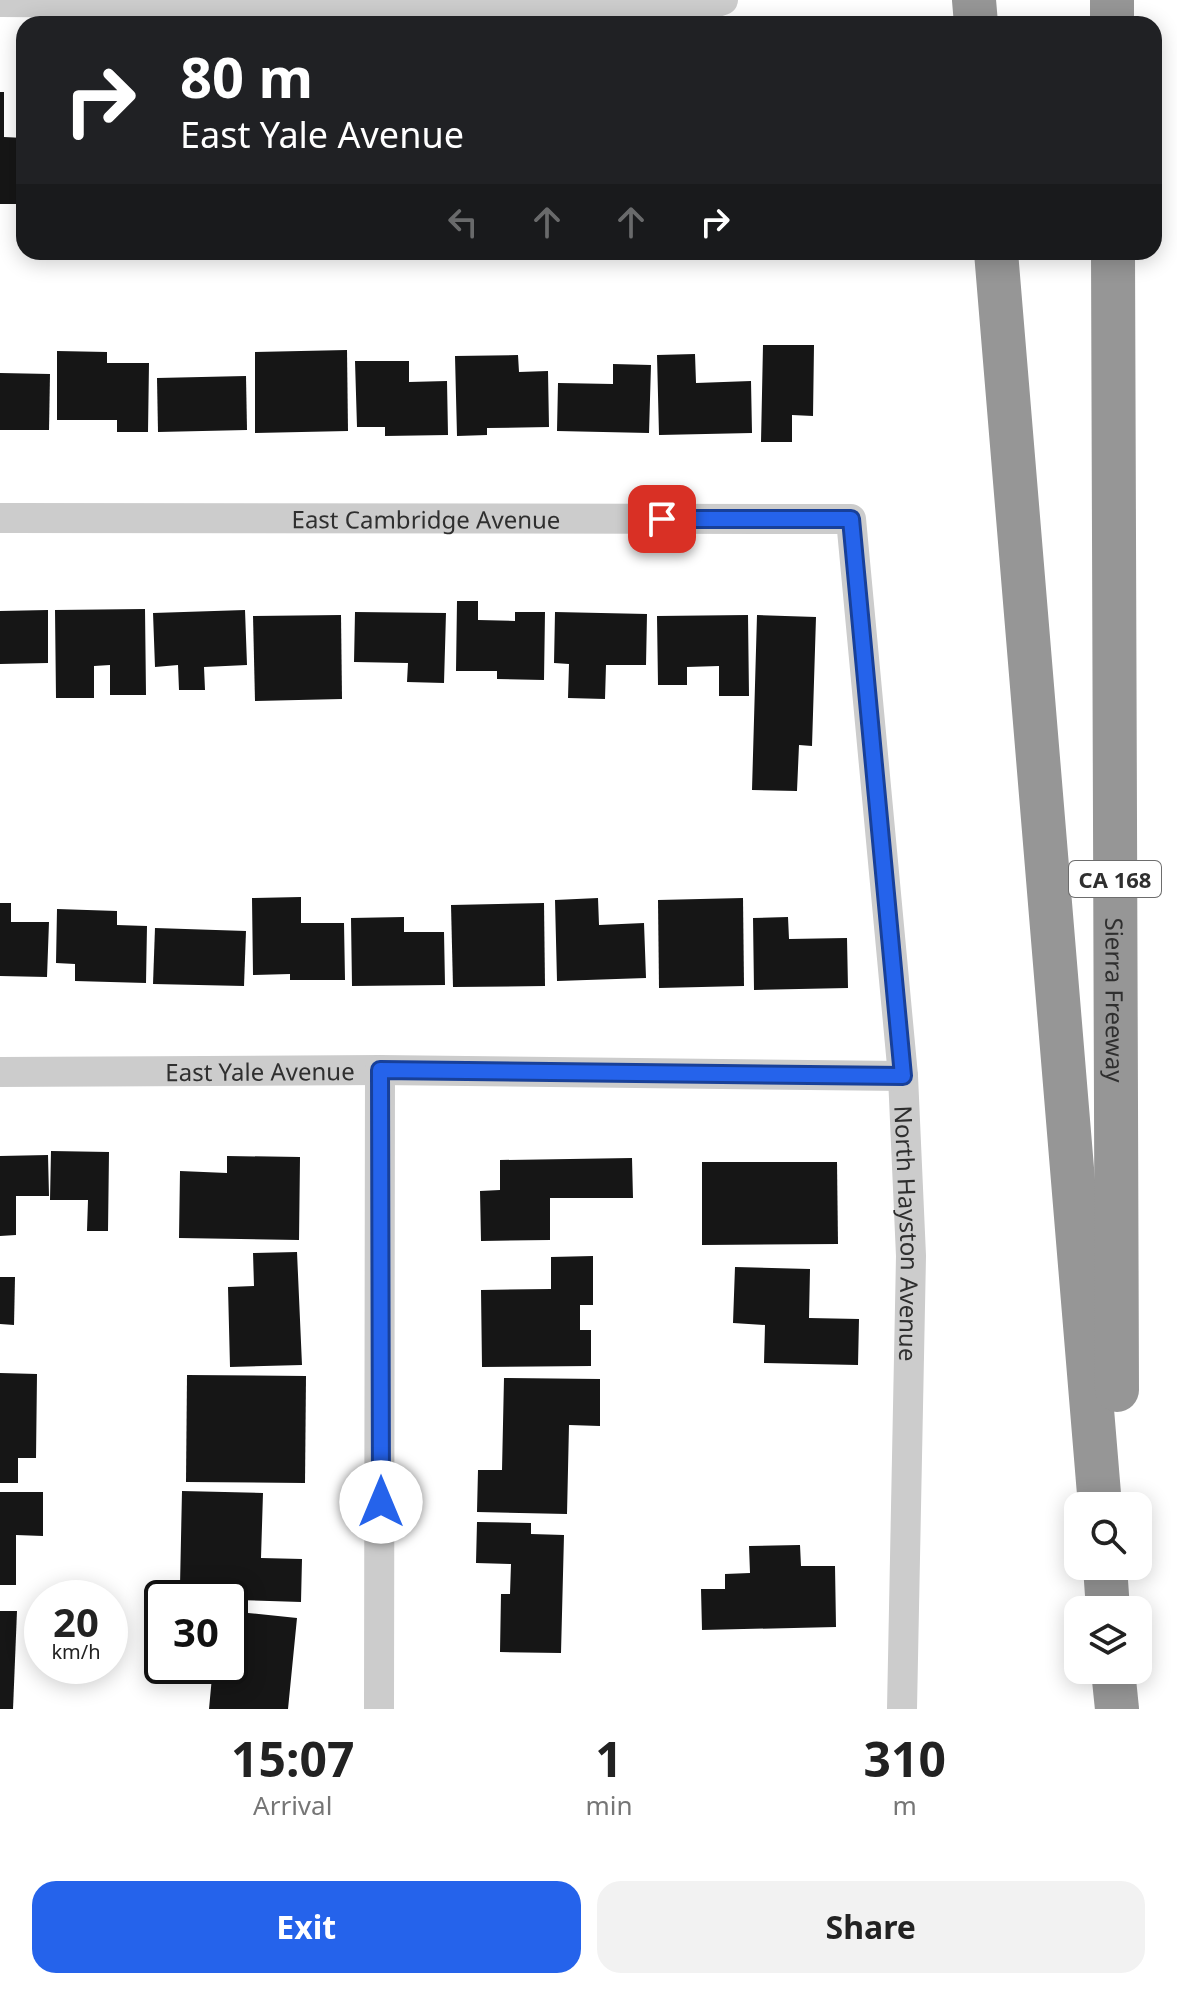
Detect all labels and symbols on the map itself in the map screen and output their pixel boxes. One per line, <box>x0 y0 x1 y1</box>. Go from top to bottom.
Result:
pin <box>628 485 696 553</box>
street label: East Cambridge Avenue <box>292 502 560 535</box>
road number: CA 168 <box>1069 861 1161 897</box>
street label: Sierra Freeway <box>1099 917 1132 1083</box>
street label: East Yale Avenue <box>165 1054 355 1088</box>
street label: North Hayston Avenue <box>888 1105 927 1362</box>
position arrow <box>339 1460 423 1544</box>
speed limit sign: 30 <box>144 1580 248 1684</box>

